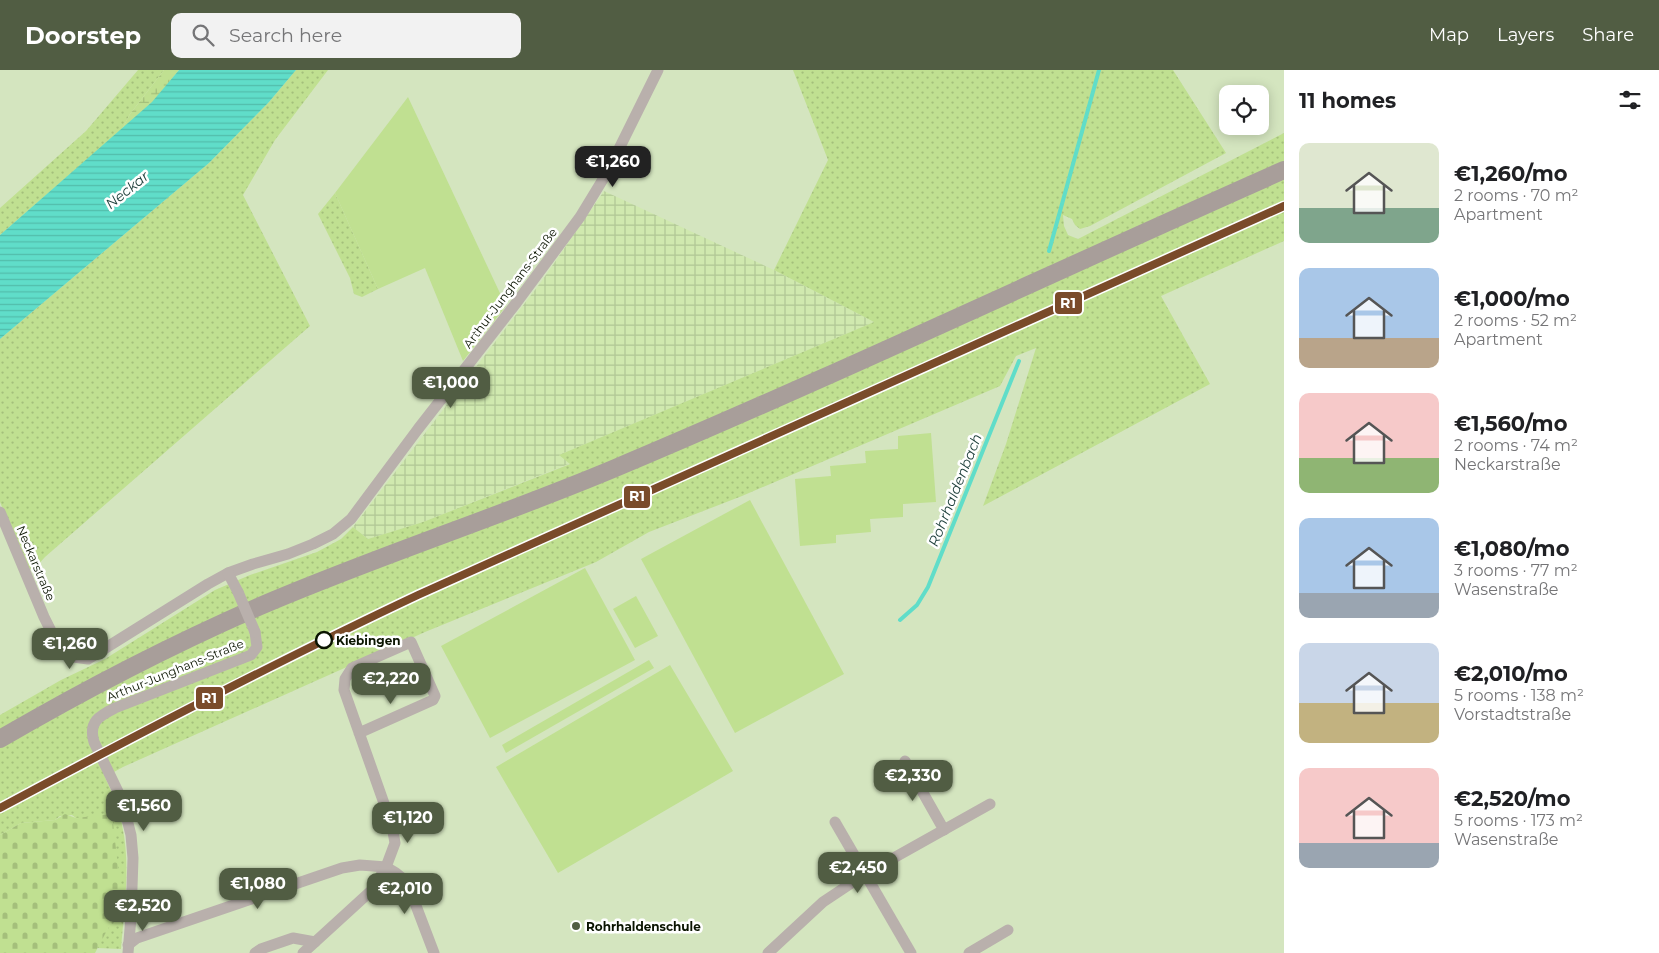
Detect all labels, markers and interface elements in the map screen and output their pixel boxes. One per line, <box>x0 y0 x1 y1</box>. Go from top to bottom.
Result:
search box <box>171 13 521 58</box>
text: Doorstep <box>25 21 141 50</box>
icon: search <box>189 21 217 49</box>
text: Search here <box>229 24 342 47</box>
text: Map <box>1429 24 1469 46</box>
text: Layers <box>1497 24 1554 46</box>
text: Share <box>1582 24 1634 46</box>
map controls <box>1219 85 1269 135</box>
button: locate <box>1219 85 1269 135</box>
icon: filters <box>1616 86 1644 114</box>
text: 11 homes <box>1299 88 1396 113</box>
pin: €1,260 <box>572 146 654 188</box>
text: €1,260 <box>586 152 640 171</box>
text: €1,260/mo <box>1454 161 1568 186</box>
icon: home <box>1339 163 1399 223</box>
water label: Neckar <box>102 167 153 213</box>
text: 2 rooms · 70 m² <box>1454 186 1579 205</box>
text: Apartment <box>1454 205 1543 224</box>
street label: Arthur-Junghans-Straße <box>460 225 560 351</box>
text: €1,000/mo <box>1454 286 1570 311</box>
icon: home <box>1339 288 1399 348</box>
line badge: R1 <box>1054 291 1083 315</box>
text: R1 <box>1060 294 1076 312</box>
text: 2 rooms · 52 m² <box>1454 311 1577 330</box>
text: Apartment <box>1454 330 1543 349</box>
pin: €1,000 <box>410 366 492 409</box>
text: €1,000 <box>423 373 479 392</box>
text: €1,560/mo <box>1454 411 1567 436</box>
icon: home <box>1339 413 1399 473</box>
water label: Rohrhaldenbach <box>924 431 986 549</box>
text: 2 rooms · 74 m² <box>1454 436 1578 455</box>
text: Neckarstraße <box>1454 455 1561 474</box>
line badge: R1 <box>623 485 651 509</box>
text: R1 <box>629 487 645 505</box>
street label: Neckarstraße <box>13 523 59 603</box>
text: €1,080/mo <box>1454 536 1569 561</box>
icon: home <box>1339 538 1399 598</box>
text: 3 rooms · 77 m² <box>1454 561 1578 580</box>
text: Wasenstraße <box>1454 580 1559 599</box>
pin: €1,260 <box>29 628 111 670</box>
marker: Kiebingen <box>315 631 333 649</box>
place label: Kiebingen <box>336 633 401 648</box>
text: €1,260 <box>43 634 97 653</box>
street label: Arthur-Junghans-Straße <box>104 636 246 704</box>
text: €2,010/mo <box>1454 661 1568 686</box>
pin: €2,220 <box>350 662 432 705</box>
icon: home <box>1339 663 1399 723</box>
text: €2,220 <box>363 669 419 688</box>
line badge: R1 <box>195 686 224 710</box>
text: 5 rooms · 138 m² <box>1454 686 1584 705</box>
text: R1 <box>201 689 217 707</box>
text: Vorstadtstraße <box>1454 705 1571 724</box>
pin: €2,330 <box>872 760 954 802</box>
text: €2,330 <box>885 766 941 785</box>
text: €2,520/mo <box>1454 786 1570 811</box>
icon: home <box>1339 788 1399 848</box>
pin: €1,560 <box>103 790 185 832</box>
text: €1,560 <box>117 796 171 815</box>
pin: €1,120 <box>367 802 449 844</box>
text: €1,120 <box>383 808 433 827</box>
text: 5 rooms · 173 m² <box>1454 811 1583 830</box>
text: Wasenstraße <box>1454 830 1559 849</box>
pin: €2,450 <box>817 852 899 894</box>
text: €2,450 <box>829 858 887 877</box>
pin: €1,080 <box>217 868 299 910</box>
pin: €2,010 <box>364 872 446 915</box>
text: €1,080 <box>230 874 286 893</box>
text: €2,010 <box>378 879 432 898</box>
pin: €2,520 <box>102 890 184 932</box>
text: €2,520 <box>115 896 171 915</box>
place label: Rohrhaldenschule <box>586 919 701 934</box>
marker: Rohrhaldenschule <box>570 920 582 932</box>

